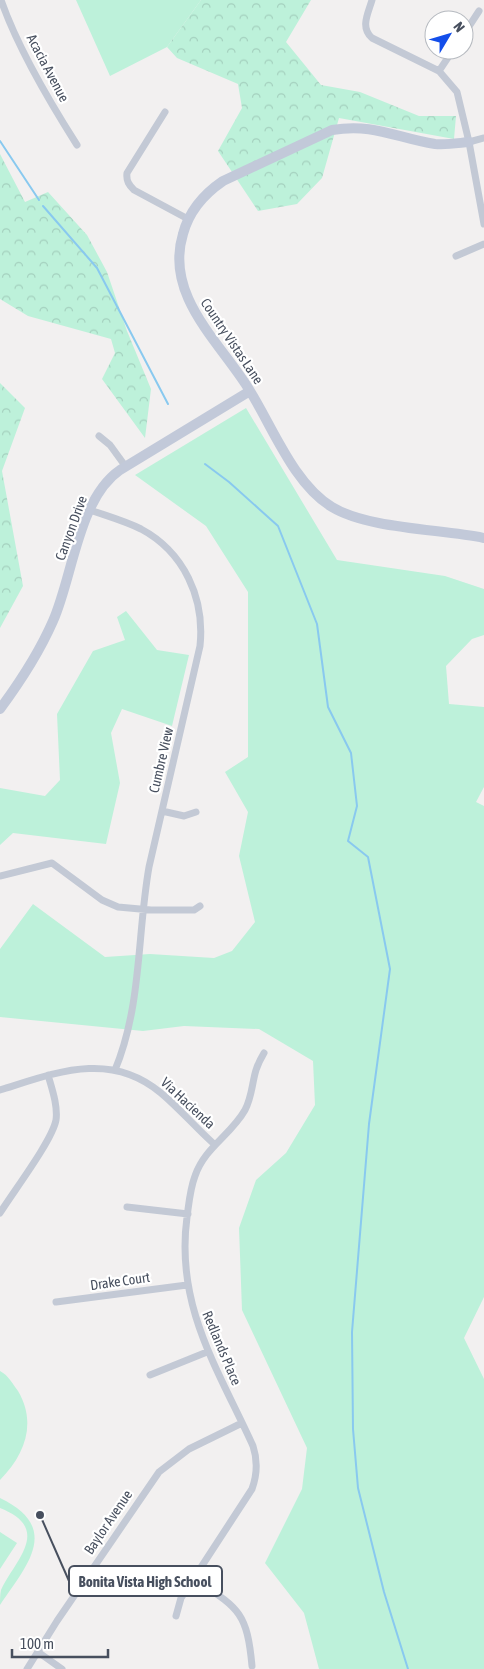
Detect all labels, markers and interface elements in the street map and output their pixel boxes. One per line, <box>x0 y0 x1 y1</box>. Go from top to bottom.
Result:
north arrow <box>424 10 474 60</box>
text: N <box>450 19 468 35</box>
street label: Acacia Avenue <box>24 32 72 104</box>
street label: Country Vistas Lane <box>197 295 267 387</box>
street label: Canyon Drive <box>52 493 90 563</box>
street label: Cumbre View <box>146 725 176 794</box>
street label: Via Hacienda <box>158 1074 218 1132</box>
street label: Drake Court <box>89 1269 151 1293</box>
street label: Redlands Place <box>199 1308 245 1388</box>
street label: Baylor Avenue <box>81 1487 135 1557</box>
callout: Bonita Vista High School <box>69 1566 222 1596</box>
text: Bonita Vista High School <box>79 1573 212 1590</box>
scale bar <box>12 1626 109 1658</box>
text: 100 m <box>20 1635 54 1652</box>

